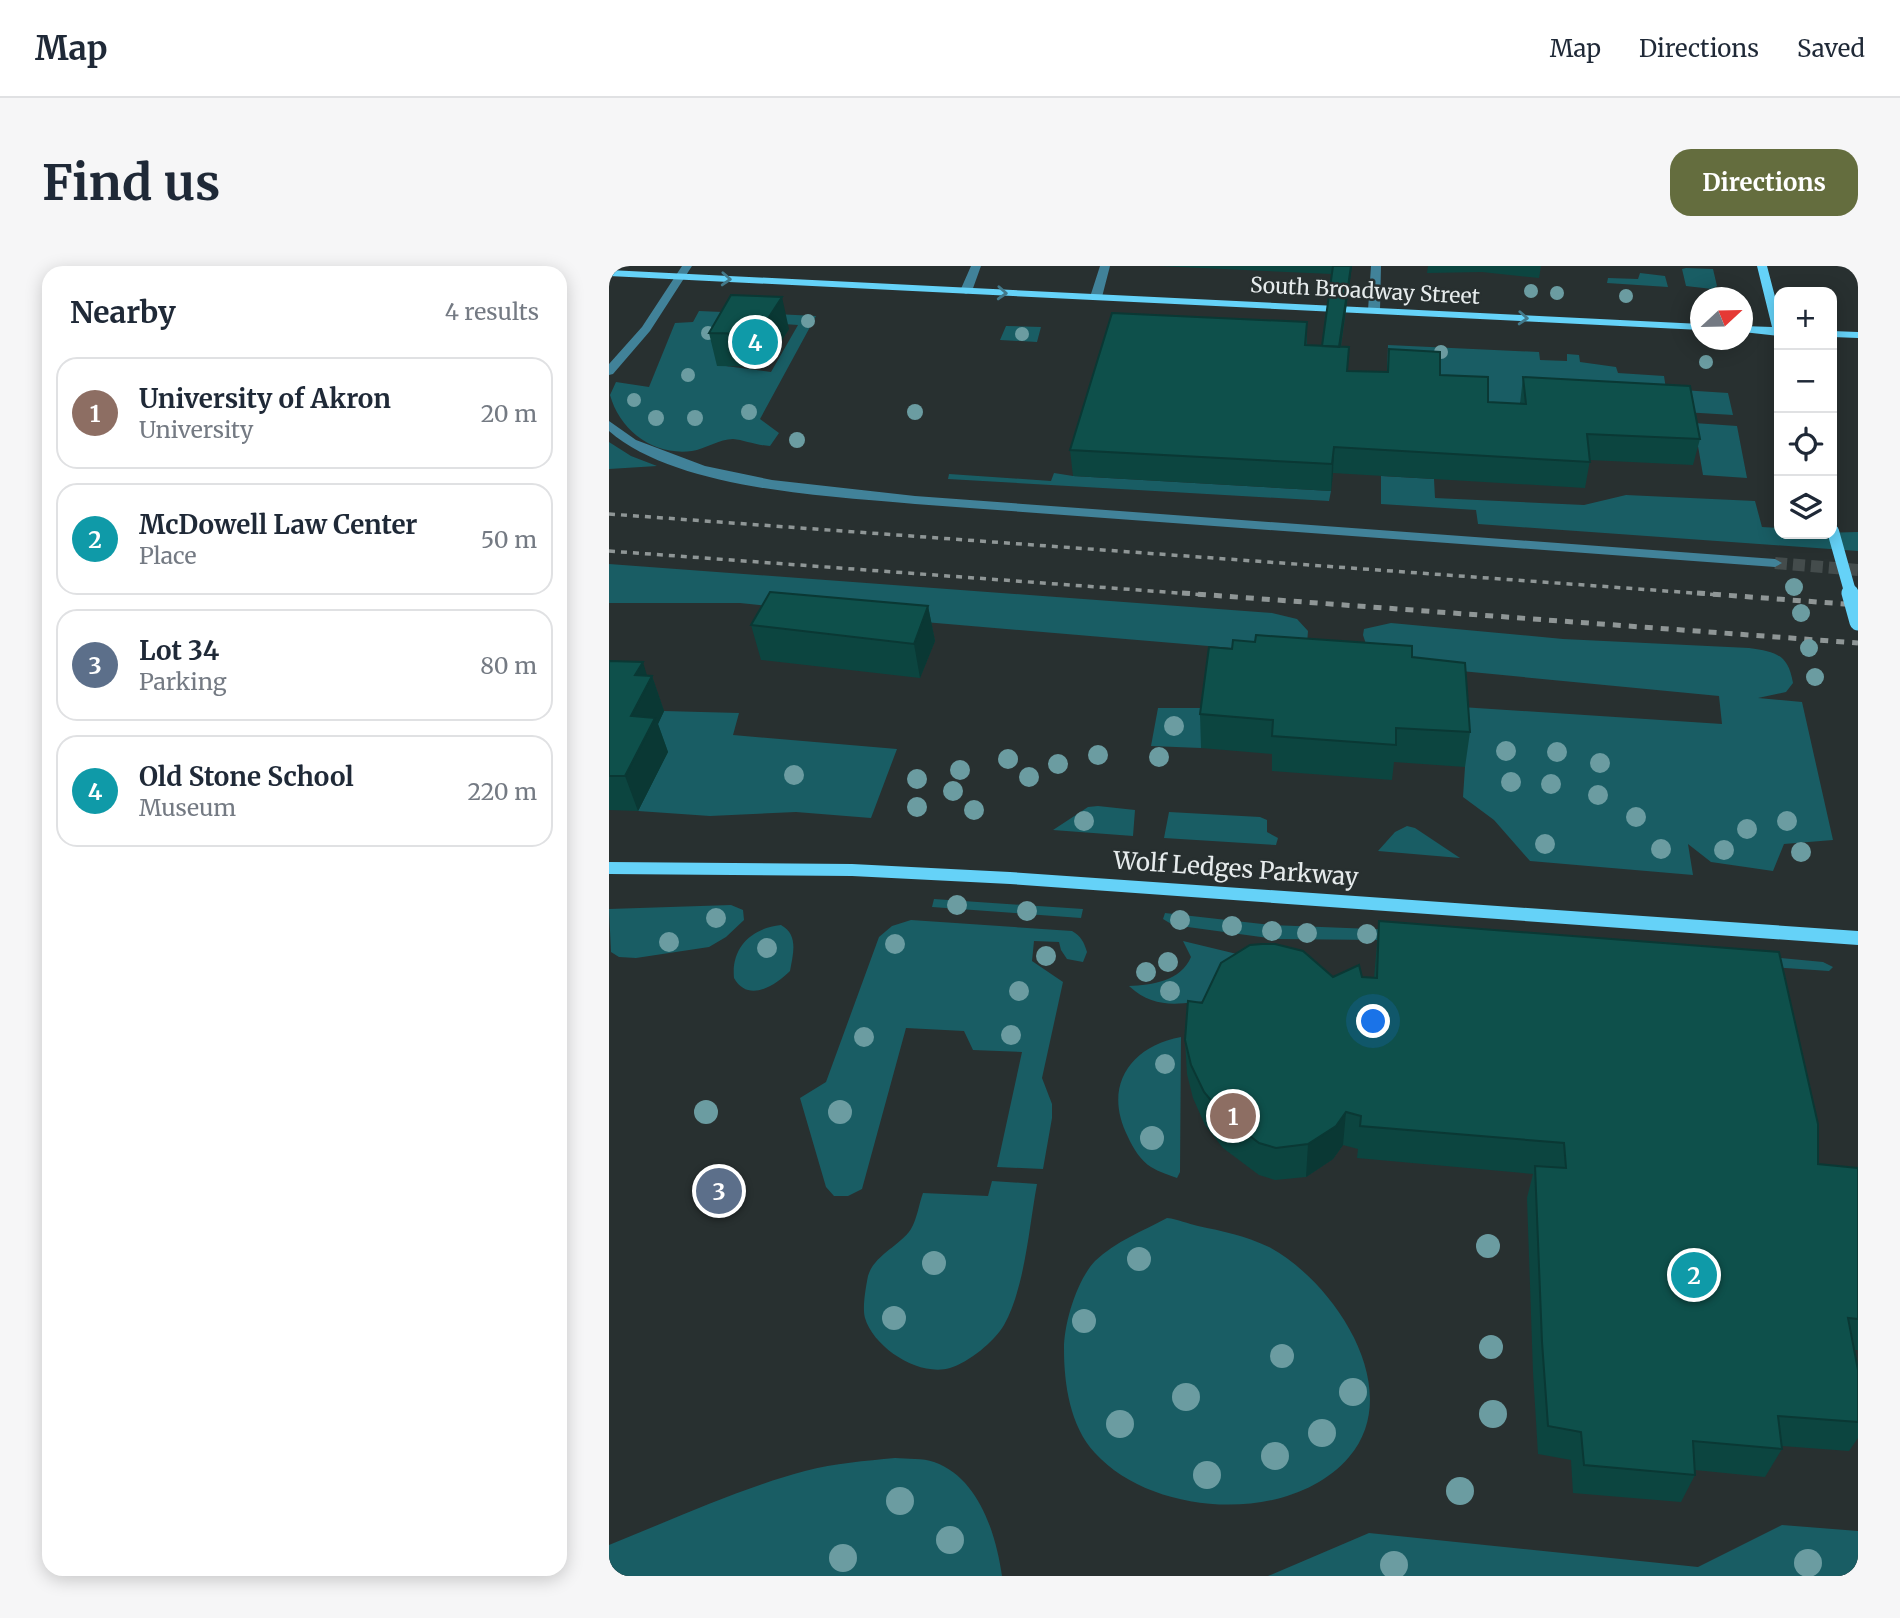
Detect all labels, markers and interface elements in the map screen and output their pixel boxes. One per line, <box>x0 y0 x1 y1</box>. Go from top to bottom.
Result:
text: Map <box>35 28 108 69</box>
text: Map <box>1550 33 1601 64</box>
text: Directions <box>1639 33 1759 64</box>
text: Saved <box>1797 33 1865 64</box>
button: Directions <box>1670 149 1858 216</box>
text: Find us <box>42 152 220 213</box>
one-way arrow <box>721 271 732 286</box>
street label: South Broadway Street <box>1249 271 1481 310</box>
one-way arrow <box>997 285 1008 300</box>
north arrow <box>1690 287 1753 350</box>
map controls <box>1774 287 1837 539</box>
button: + <box>1774 287 1837 350</box>
text: Nearby <box>70 293 176 331</box>
text: 4 results <box>445 297 539 326</box>
one-way arrow <box>1518 310 1529 325</box>
pin: 4 <box>732 316 778 368</box>
button: − <box>1774 350 1837 413</box>
text: University of Akron <box>139 382 391 415</box>
text: 1 <box>90 399 100 428</box>
text: 20 m <box>481 399 537 428</box>
button: locate <box>1774 413 1837 476</box>
text: University <box>139 415 254 444</box>
button: layers <box>1774 476 1837 539</box>
text: McDowell Law Center <box>139 508 417 541</box>
text: 2 <box>88 525 102 554</box>
text: 50 m <box>481 525 537 554</box>
text: Place <box>139 541 196 570</box>
text: Lot 34 <box>139 634 219 667</box>
text: 3 <box>88 651 102 680</box>
text: 80 m <box>480 651 537 680</box>
text: Parking <box>139 667 227 696</box>
text: Old Stone School <box>139 760 354 793</box>
text: 4 <box>88 777 102 806</box>
text: 220 m <box>467 777 537 806</box>
text: Museum <box>139 793 236 822</box>
street label: Wolf Ledges Parkway <box>1111 844 1360 893</box>
your location <box>1356 1004 1390 1038</box>
pin: 1 <box>1210 1090 1256 1142</box>
pin: 3 <box>696 1165 742 1217</box>
pin: 2 <box>1671 1249 1717 1301</box>

